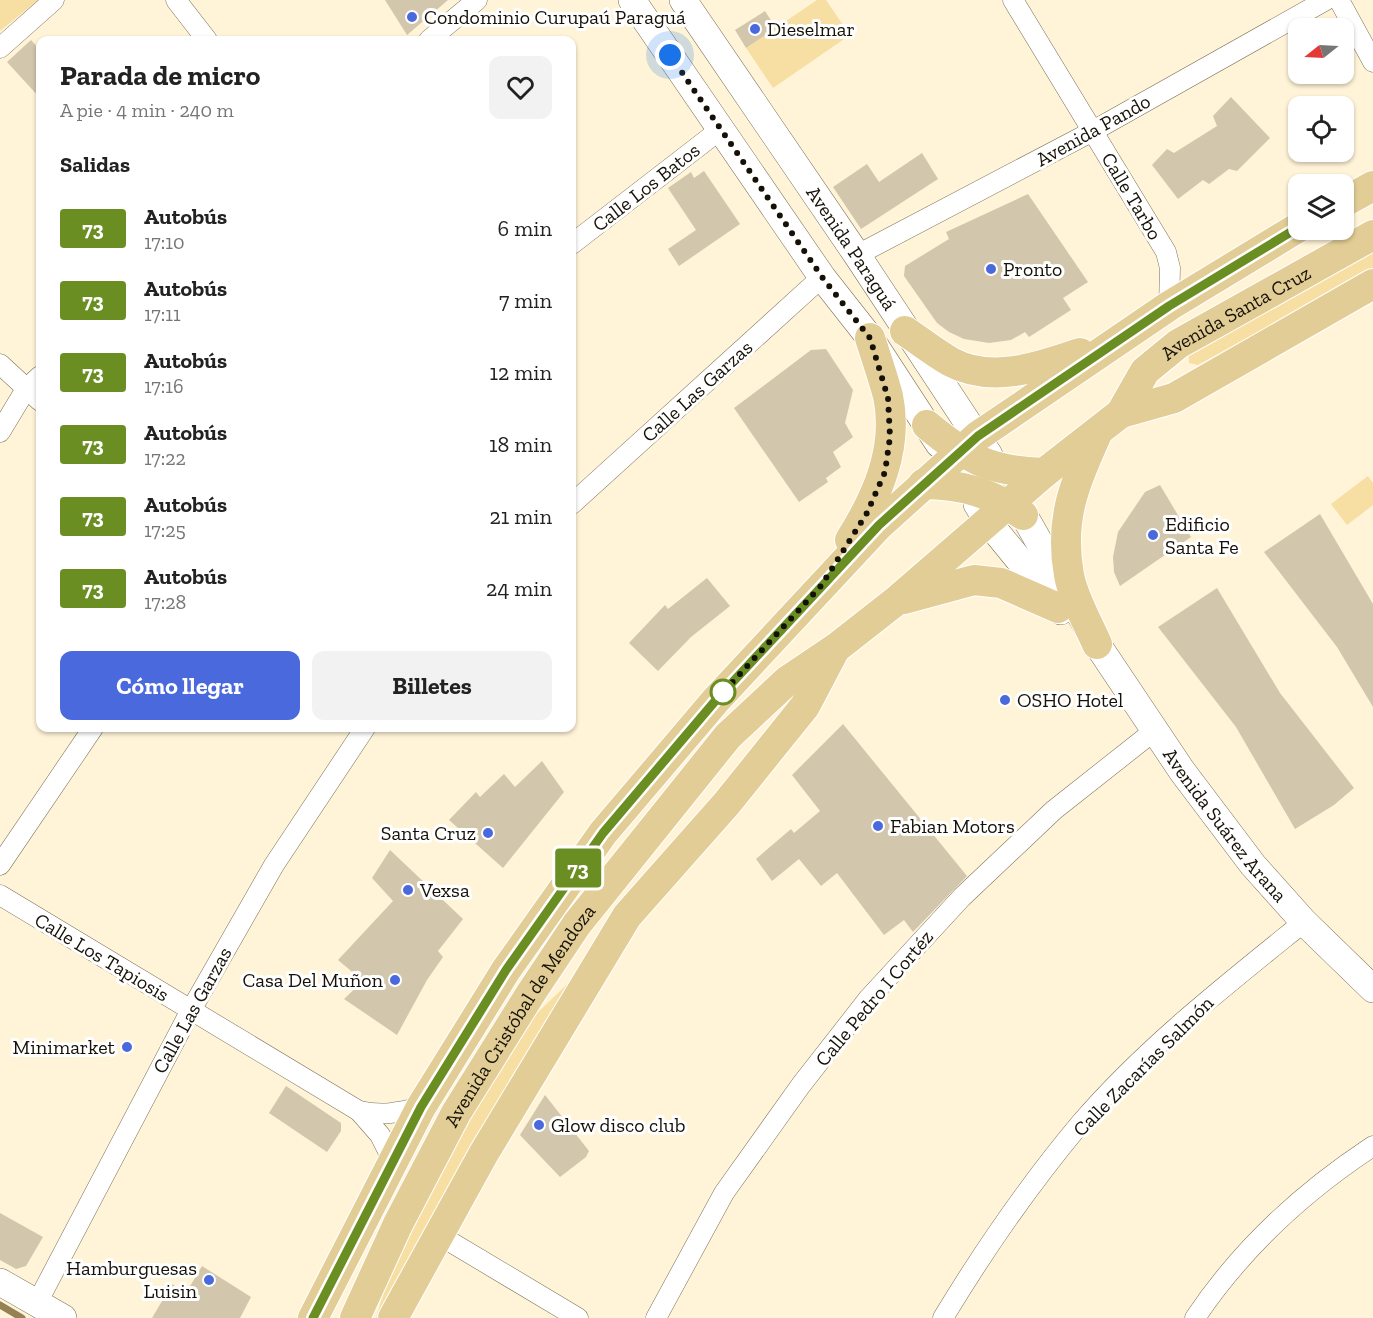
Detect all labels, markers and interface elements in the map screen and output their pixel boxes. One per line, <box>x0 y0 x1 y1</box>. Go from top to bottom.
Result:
place label: Condominio Curupaú Paraguá <box>424 5 686 29</box>
marker: Condominio Curupaú Paraguá <box>405 10 419 24</box>
place label: Dieselmar <box>767 17 855 41</box>
north arrow <box>1288 18 1354 84</box>
map controls <box>1288 18 1354 240</box>
marker: Dieselmar <box>748 22 762 36</box>
your location <box>655 40 685 70</box>
button: heart <box>489 56 552 119</box>
text: Parada de micro <box>60 59 260 92</box>
street label: Avenida Pando <box>1032 89 1154 171</box>
button: locate <box>1288 96 1354 162</box>
text: A pie · 4 min · 240 m <box>60 98 234 122</box>
street label: Calle Los Batos <box>587 138 705 236</box>
street label: Calle Tarbo <box>1097 148 1167 244</box>
text: Salidas <box>60 151 130 178</box>
button: layers <box>1288 174 1354 240</box>
street label: Avenida Paraguá <box>801 181 902 315</box>
text: Autobús <box>144 203 227 230</box>
text: 6 min <box>498 215 552 242</box>
text: 73 <box>82 216 104 241</box>
text: 17:10 <box>144 230 184 254</box>
place label: Pronto <box>1003 257 1062 281</box>
street label: Avenida Santa Cruz <box>1156 260 1315 365</box>
marker: Pronto <box>984 262 998 276</box>
text: Autobús <box>144 275 227 302</box>
text: 7 min <box>499 287 552 314</box>
text: 73 <box>82 288 104 313</box>
text: 17:11 <box>144 302 181 326</box>
street label: Calle Las Garzas <box>637 335 757 447</box>
text: Autobús <box>144 347 227 374</box>
text: 12 min <box>489 359 552 386</box>
text: 73 <box>82 360 104 385</box>
text: 17:16 <box>144 374 184 398</box>
text: Autobús <box>144 419 227 446</box>
text: 18 min <box>489 431 552 458</box>
text: 73 <box>82 432 104 457</box>
text: 17:22 <box>144 446 186 470</box>
text: Autobús <box>144 491 227 518</box>
text: 21 min <box>489 503 552 530</box>
text: 73 <box>82 504 104 529</box>
place label: Edificio Santa Fe <box>1165 512 1239 559</box>
text: 17:25 <box>144 518 186 542</box>
marker: Edificio Santa Fe <box>1146 528 1160 542</box>
text: Autobús <box>144 563 227 590</box>
text: 24 min <box>486 575 552 602</box>
text: 73 <box>82 576 104 601</box>
text: 17:28 <box>144 590 186 614</box>
button: Cómo llegar <box>60 651 300 720</box>
button: Billetes <box>312 651 552 720</box>
unlabelled marker <box>710 679 736 705</box>
place label: OSHO Hotel <box>1017 688 1123 712</box>
marker: OSHO Hotel <box>998 693 1012 707</box>
street label: Avenida Suárez Arana <box>1158 743 1292 907</box>
place label: Fabian Motors <box>890 814 1015 838</box>
marker: Fabian Motors <box>871 819 885 833</box>
place label: Santa Cruz <box>381 821 476 845</box>
marker: Santa Cruz <box>481 826 495 840</box>
line badge: 73 <box>551 848 605 888</box>
text: 73 <box>567 856 589 881</box>
place label: Vexsa <box>419 878 470 902</box>
marker: Vexsa <box>401 883 415 897</box>
street label: Avenida Cristóbal de Mendoza <box>439 899 600 1131</box>
street label: Calle Los Tapiosis <box>30 907 174 1007</box>
street label: Calle Pedro I Cortéz <box>810 925 938 1071</box>
street label: Calle Las Garzas <box>147 943 237 1077</box>
place label: Casa Del Muñon <box>242 968 384 992</box>
marker: Casa Del Muñon <box>388 973 402 987</box>
street label: Calle Zacarías Salmón <box>1068 990 1219 1141</box>
place label: Minimarket <box>13 1035 116 1059</box>
marker: Minimarket <box>120 1040 134 1054</box>
place label: Glow disco club <box>551 1113 685 1137</box>
marker: Glow disco club <box>532 1118 546 1132</box>
place label: Hamburguesas Luisin <box>66 1256 198 1303</box>
marker: Hamburguesas Luisin <box>202 1273 216 1287</box>

